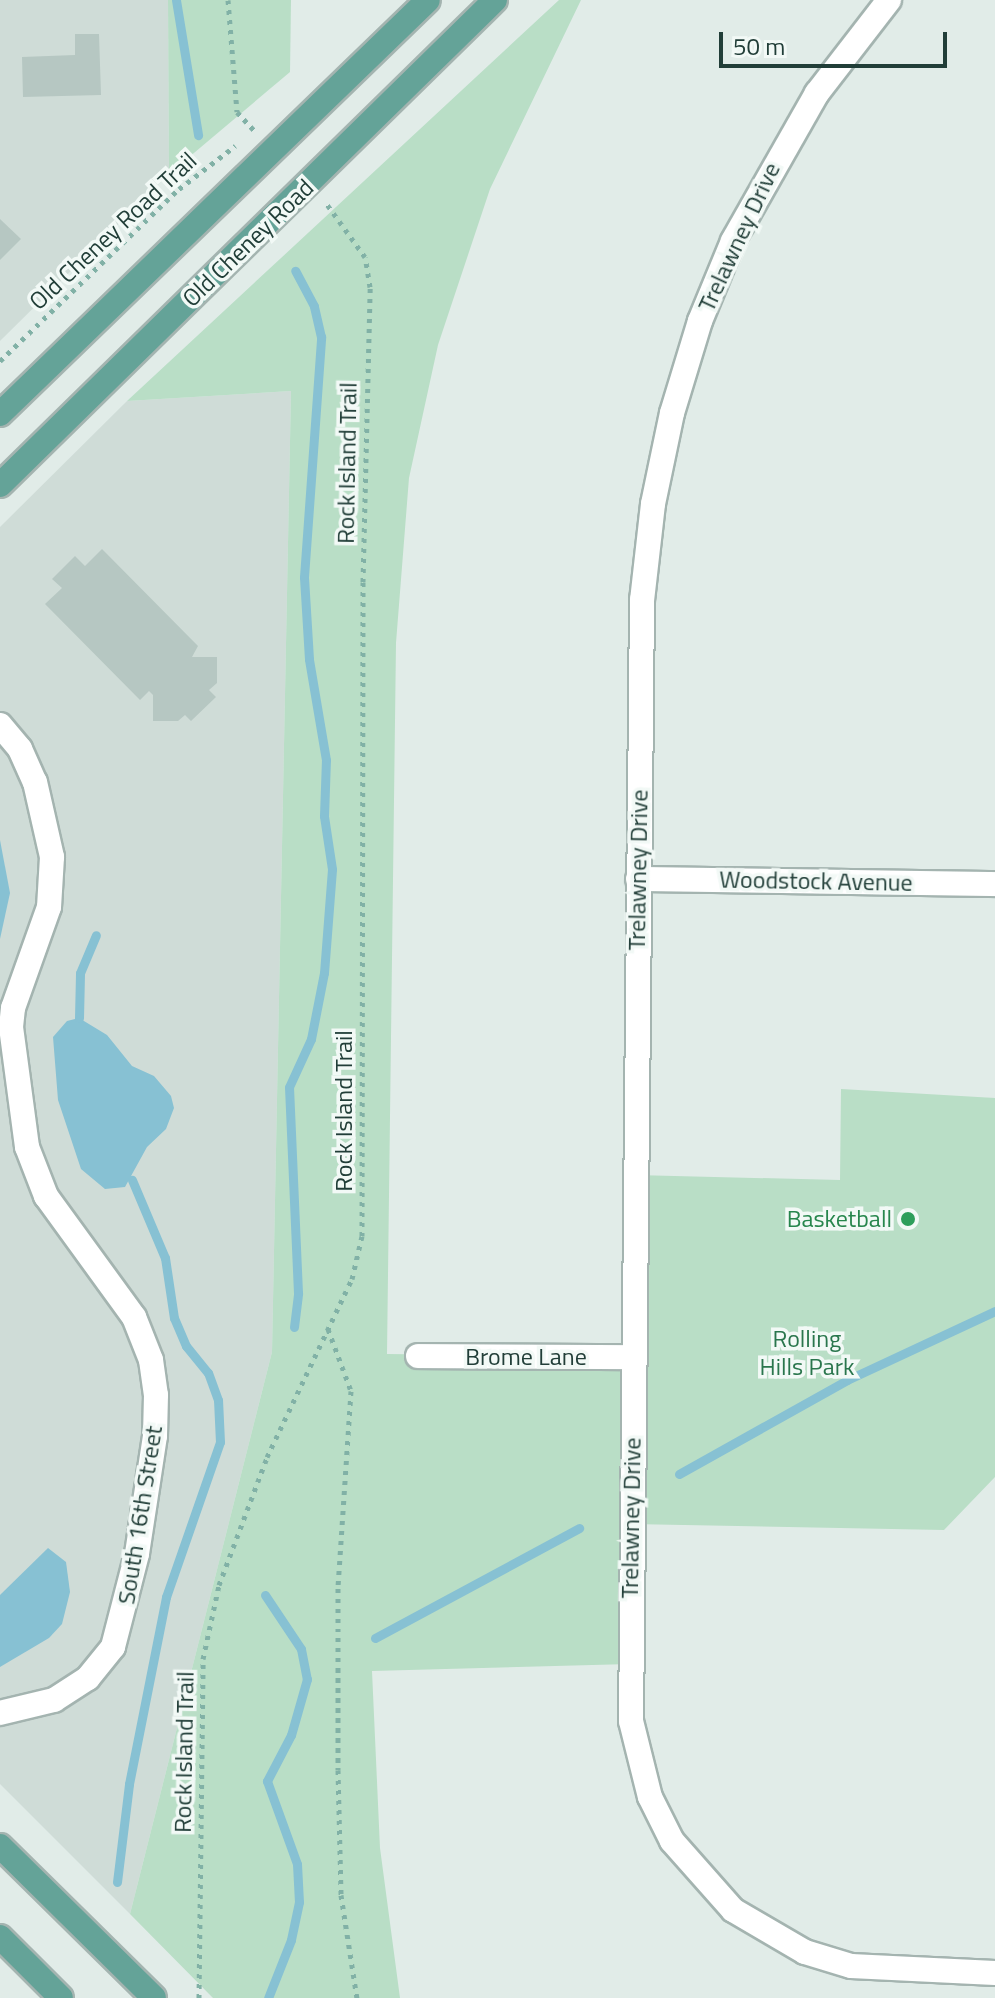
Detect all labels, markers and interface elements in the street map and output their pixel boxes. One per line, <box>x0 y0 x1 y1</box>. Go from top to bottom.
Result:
scale bar <box>723 16 951 66</box>
text: 50 m <box>733 28 785 64</box>
street label: Old Cheney Road Trail <box>23 146 203 316</box>
street label: Trelawney Drive <box>692 158 786 316</box>
street label: Old Cheney Road <box>176 173 320 313</box>
street label: Rock Island Trail <box>331 382 363 544</box>
street label: Trelawney Drive <box>622 789 654 951</box>
street label: Woodstock Avenue <box>719 865 913 897</box>
street label: Rock Island Trail <box>330 1030 358 1192</box>
place label: Basketball <box>787 1205 892 1233</box>
marker: Basketball <box>899 1210 917 1228</box>
park label: Rolling Hills Park <box>760 1325 854 1381</box>
street label: Brome Lane <box>465 1343 587 1371</box>
street label: South 16th Street <box>112 1424 168 1606</box>
street label: Trelawney Drive <box>615 1437 647 1599</box>
street label: Rock Island Trail <box>168 1671 200 1833</box>

